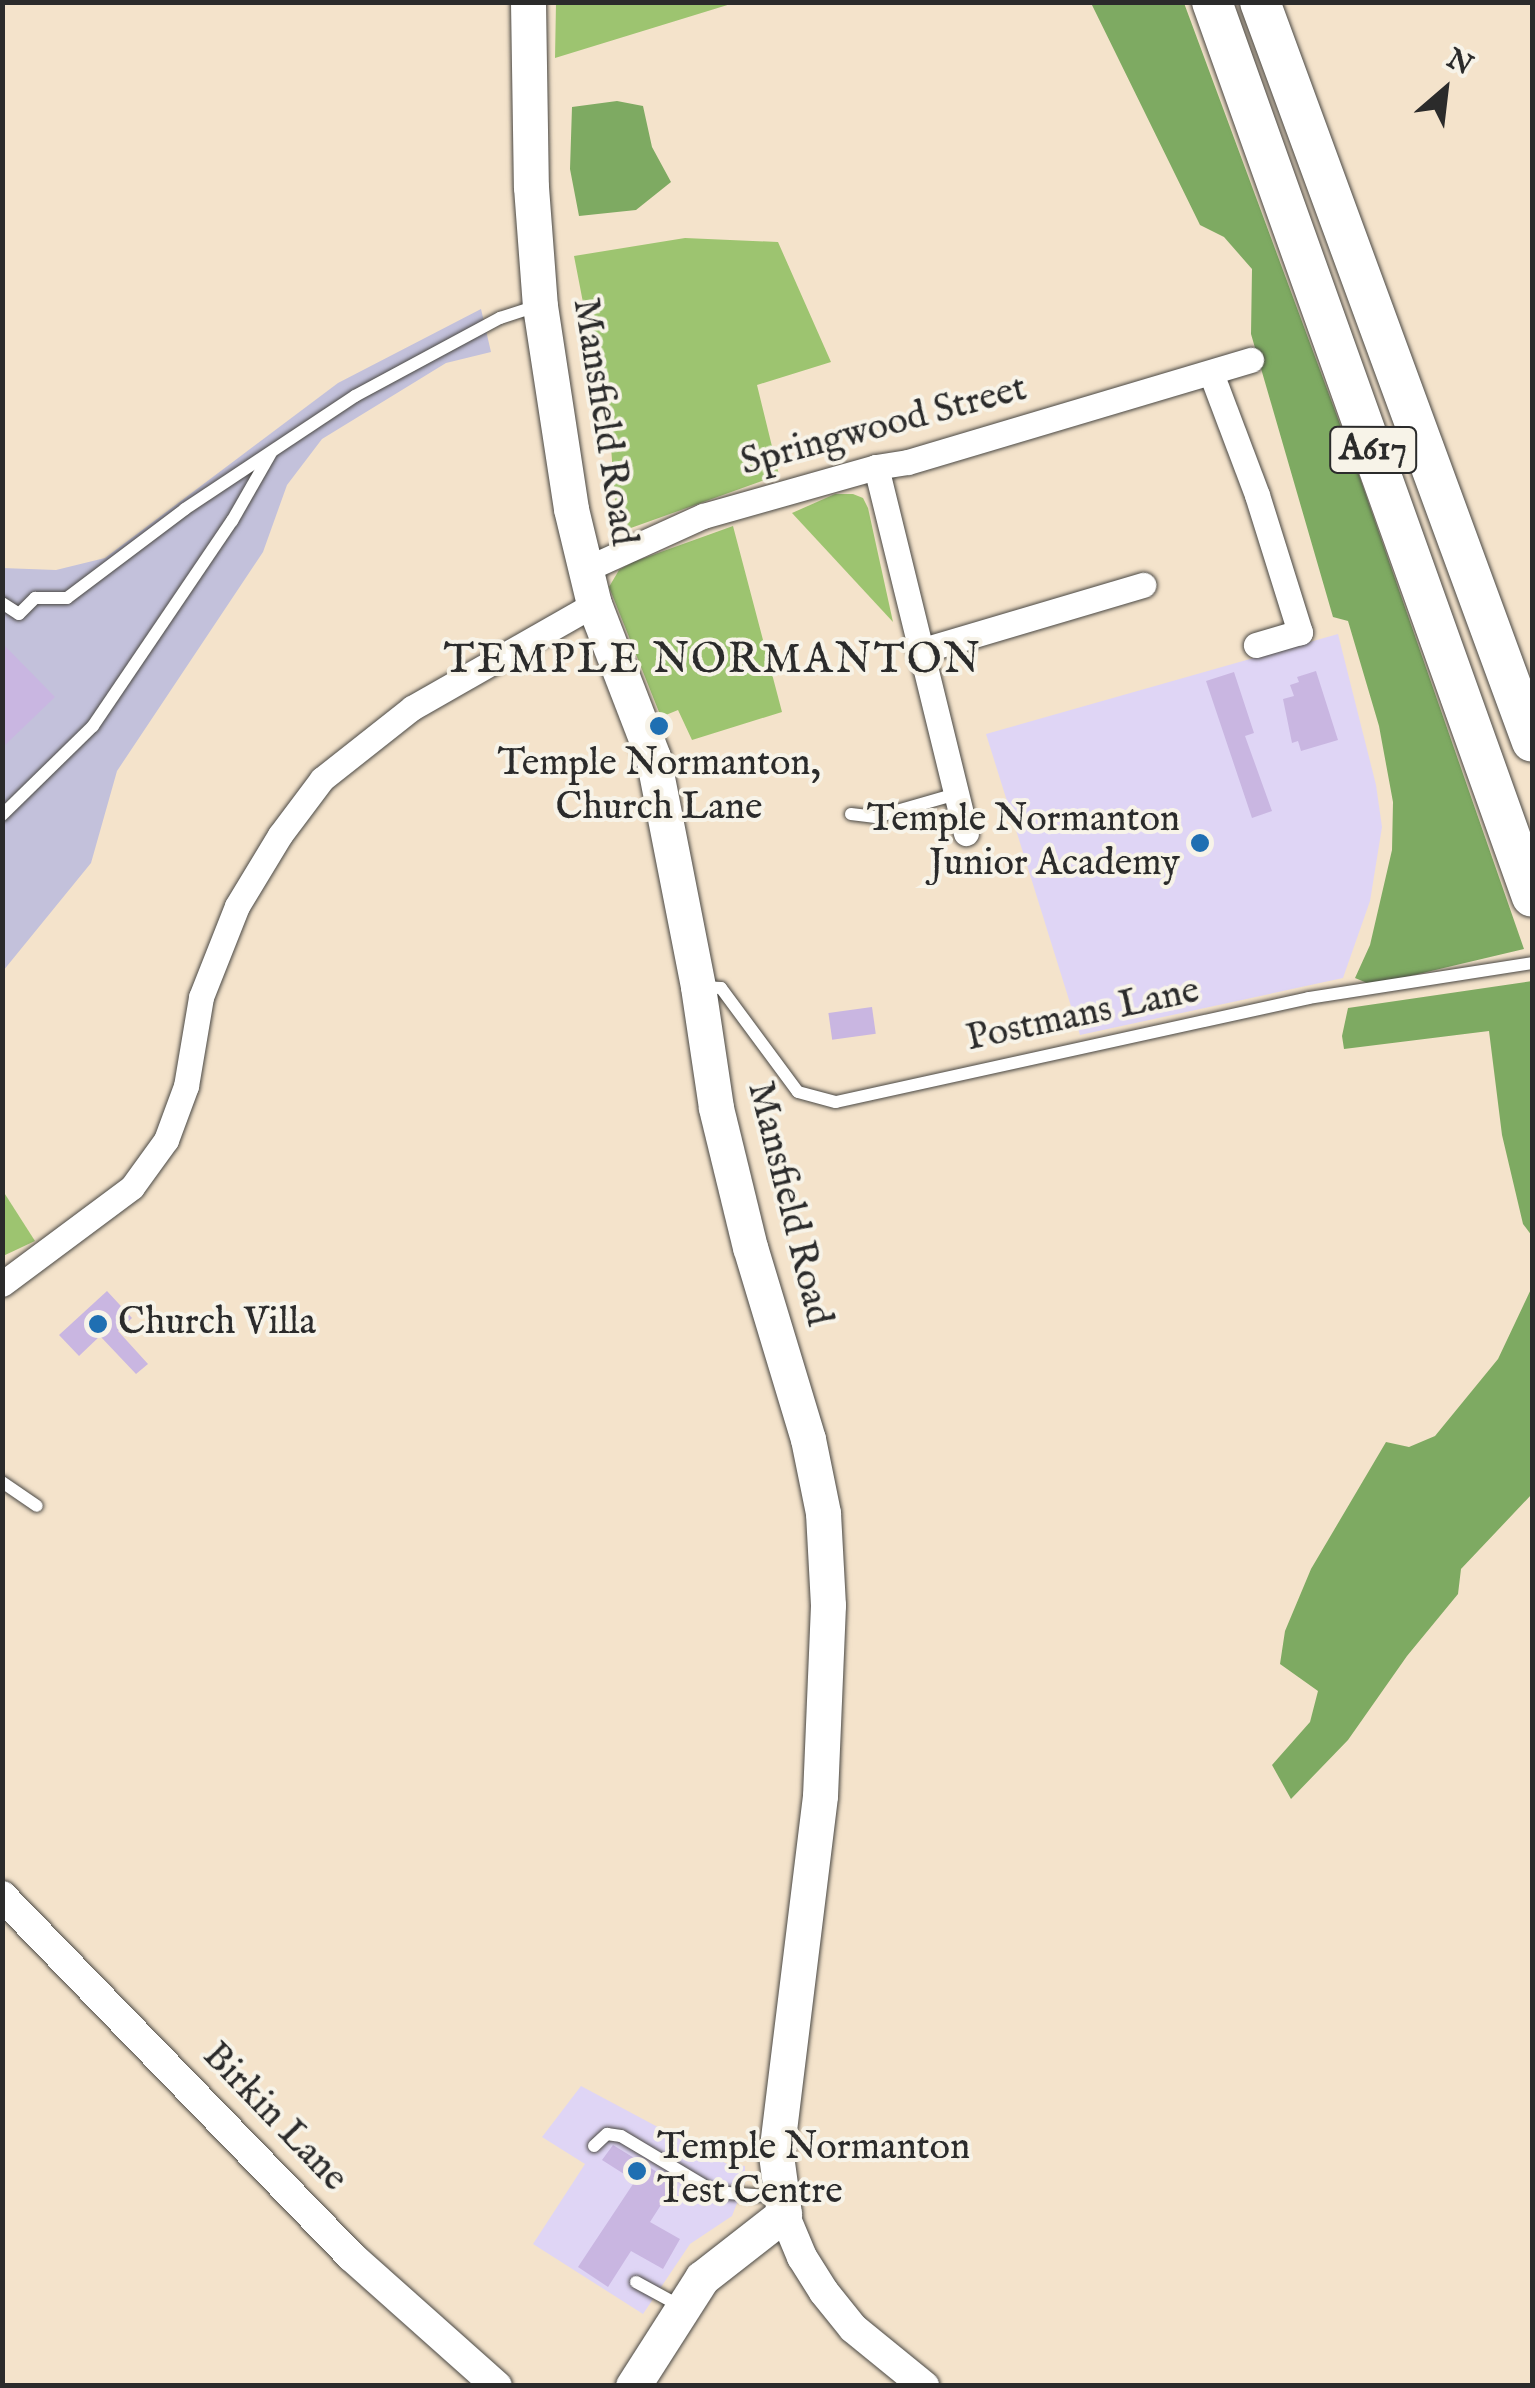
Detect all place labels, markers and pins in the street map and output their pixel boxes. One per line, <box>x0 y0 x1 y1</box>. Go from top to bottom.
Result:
marker: Temple Normanton, Church Lane <box>648 715 670 737</box>
place label: Temple Normanton, Church Lane <box>497 742 821 832</box>
place label: Temple Normanton Junior Academy <box>867 798 1180 888</box>
marker: Temple Normanton Junior Academy <box>1189 832 1211 854</box>
place label: Church Villa <box>118 1301 316 1347</box>
marker: Church Villa <box>87 1313 109 1335</box>
place label: Temple Normanton Test Centre <box>657 2126 970 2216</box>
marker: Temple Normanton Test Centre <box>626 2160 648 2182</box>

